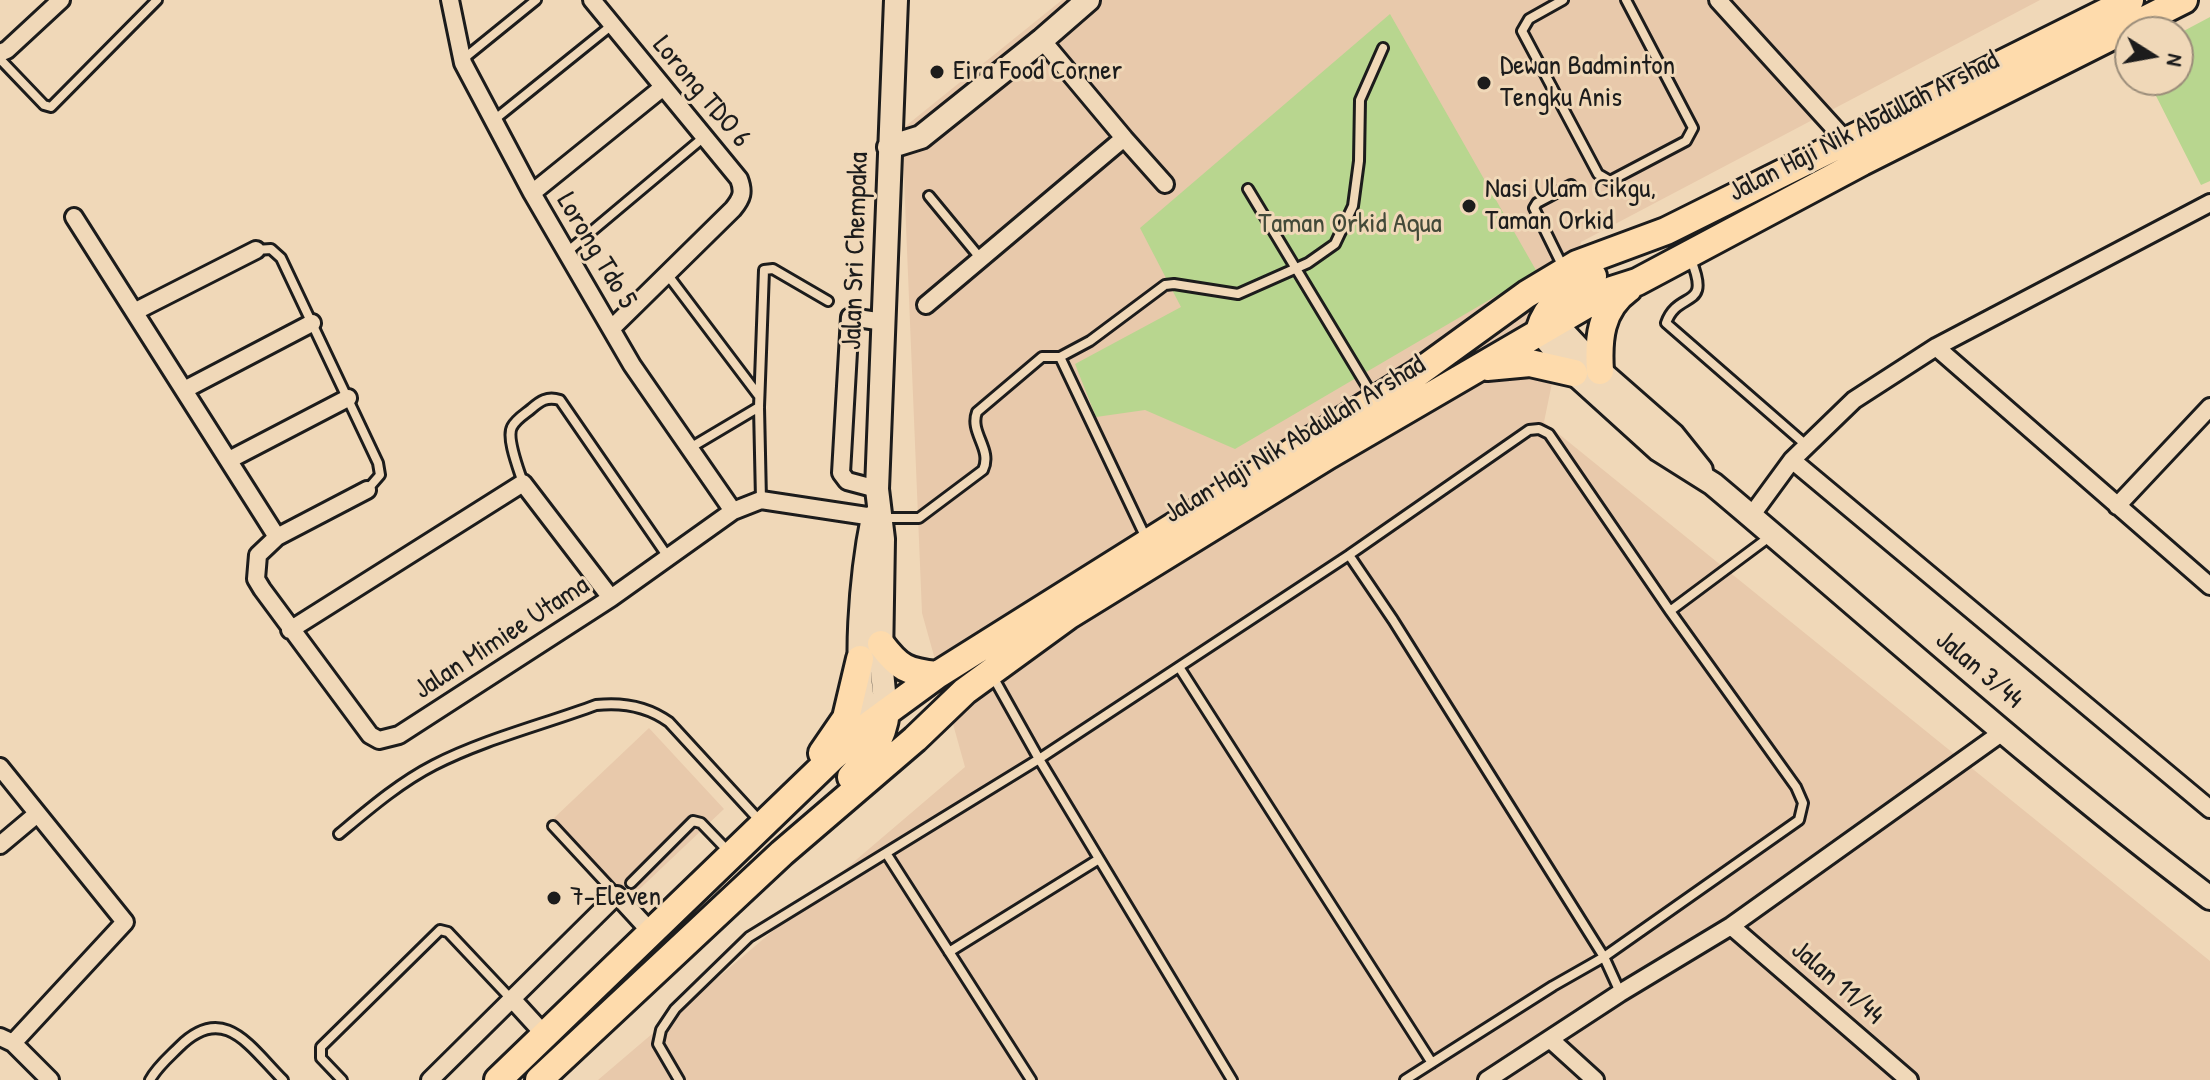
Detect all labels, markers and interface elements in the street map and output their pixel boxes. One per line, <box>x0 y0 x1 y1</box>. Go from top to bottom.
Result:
north arrow <box>2114 16 2194 96</box>
street label: Lorong TDO 6 <box>645 30 757 154</box>
street label: Jalan Haji Nik Abdullah Arshad <box>1723 44 2005 210</box>
place label: Dewan Badminton Tengku Anis <box>1500 50 1675 116</box>
text: N <box>2160 52 2191 69</box>
place label: Eira Food Corner <box>953 55 1122 89</box>
marker: Eira Food Corner <box>928 63 946 81</box>
marker: Dewan Badminton Tengku Anis <box>1475 74 1493 92</box>
street label: Jalan Sri Chempaka <box>836 151 876 351</box>
place label: Nasi Ulam Cikgu, Taman Orkid <box>1485 173 1656 239</box>
street label: Lorong Tdo 5 <box>548 187 644 315</box>
marker: Nasi Ulam Cikgu, Taman Orkid <box>1460 197 1478 215</box>
park label: Taman Orkid Aqua <box>1258 208 1442 242</box>
street label: Jalan Haji Nik Abdullah Arshad <box>1158 349 1432 531</box>
street label: Jalan Mimiee Utama <box>408 569 596 707</box>
street label: Jalan 3/44 <box>1928 624 2030 716</box>
place label: 7-Eleven <box>570 881 661 915</box>
marker: 7-Eleven <box>545 889 563 907</box>
street label: Jalan 11/44 <box>1784 934 1890 1032</box>

